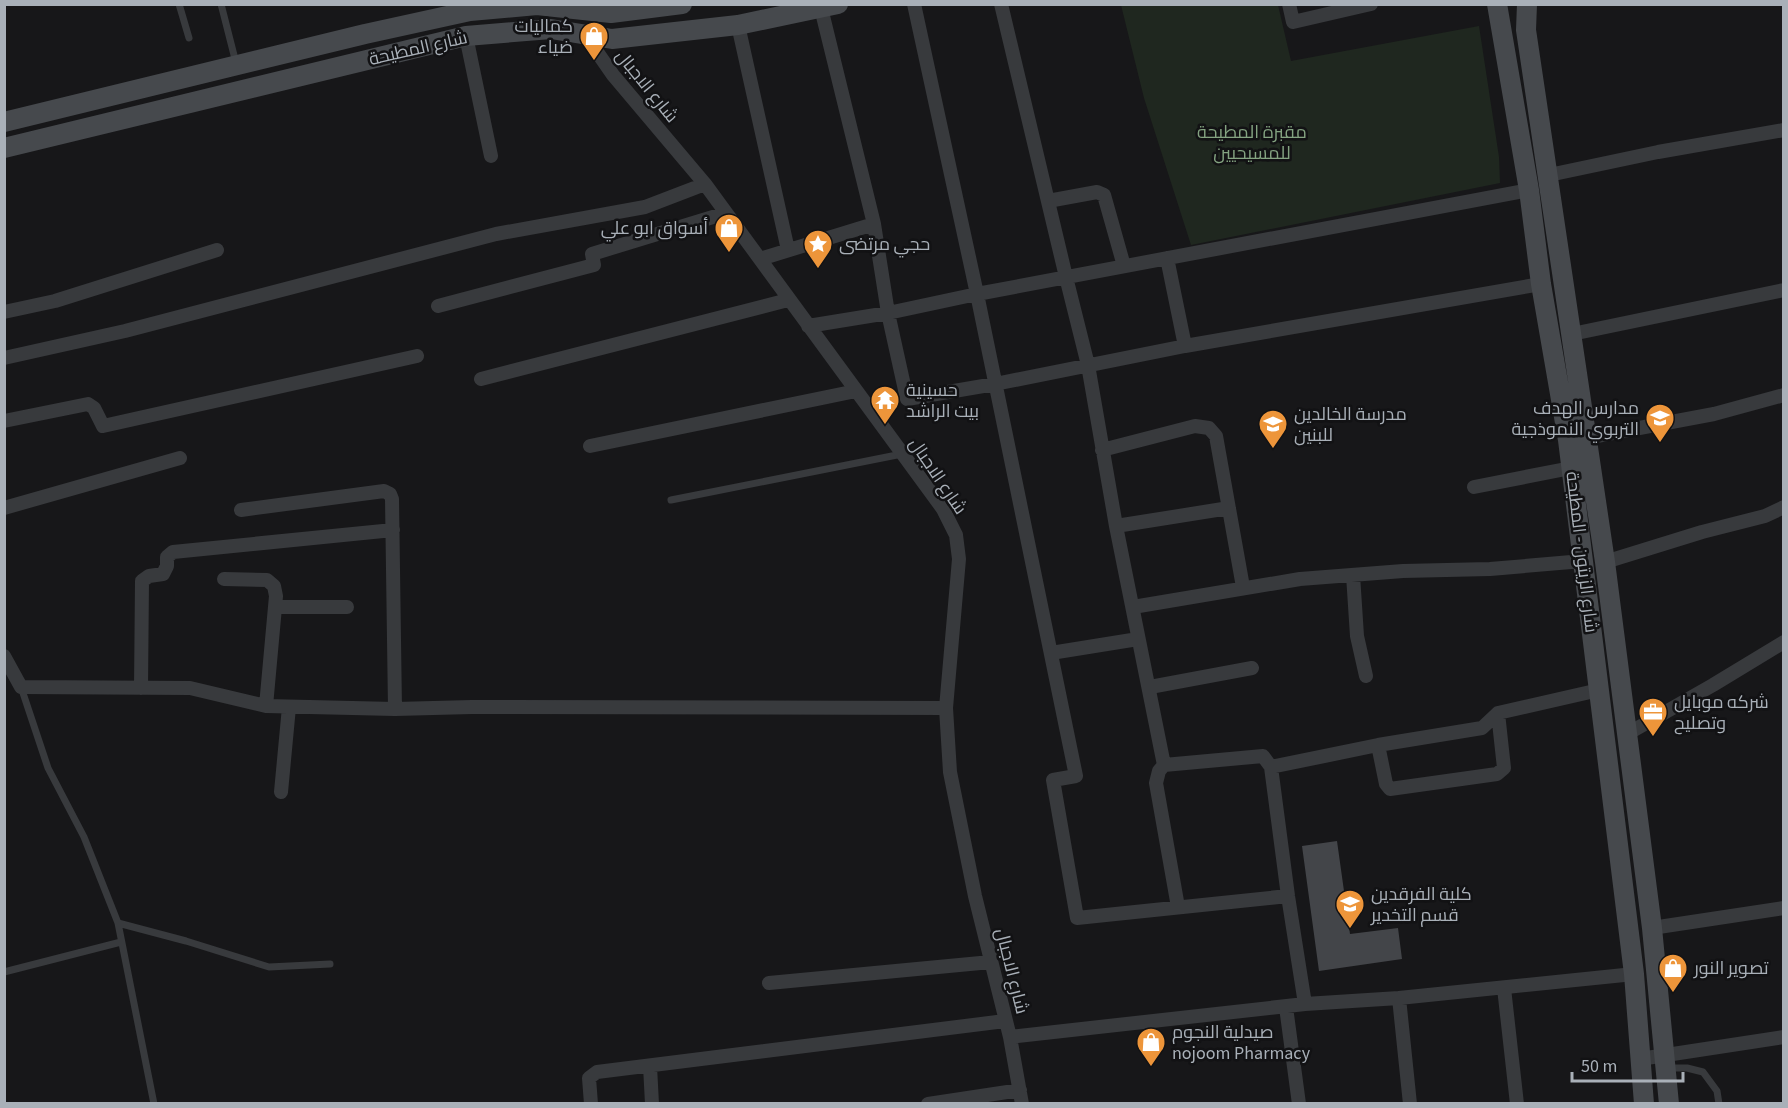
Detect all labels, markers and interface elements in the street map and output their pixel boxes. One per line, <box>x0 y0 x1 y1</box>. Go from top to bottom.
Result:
place label: كماليات ضياء <box>515 14 573 60</box>
shop icon: كماليات ضياء <box>578 20 610 62</box>
street label: شارع المطيحة <box>366 25 470 72</box>
street label: شارع الاجبال <box>609 44 684 128</box>
park label: مقبرة المطيحة للمسيحيين <box>1197 120 1307 166</box>
shop icon: أسواق ابو علي <box>713 212 745 254</box>
place label: أسواق ابو علي <box>601 216 708 242</box>
place icon: حجي مرتضى <box>802 228 834 270</box>
place label: حجي مرتضى <box>839 232 930 258</box>
place label: حسينية بيت الراشد <box>906 378 979 424</box>
temple icon: حسينية بيت الراشد <box>869 384 901 426</box>
place label: مدارس الهدف التربوي النموذجية <box>1512 396 1639 443</box>
place label: مدرسة الخالدين للبنين <box>1294 402 1407 448</box>
school or university icon: مدارس الهدف التربوي النموذجية <box>1644 402 1676 444</box>
school or university icon: مدرسة الخالدين للبنين <box>1257 408 1289 450</box>
street label: شارع الاجبال <box>903 433 972 520</box>
street label: شارع الزيتون - المطيحة <box>1559 470 1604 634</box>
place label: شركه موبايل وتصليح <box>1674 690 1769 736</box>
office icon: شركه موبايل وتصليح <box>1637 696 1669 738</box>
place label: كلية الفرقدين قسم التخدير <box>1370 882 1472 928</box>
school or university icon: كلية الفرقدين قسم التخدير <box>1334 888 1366 930</box>
street label: شارع الاجبال <box>989 926 1034 1017</box>
shop icon: تصوير النور <box>1657 952 1689 994</box>
place label: تصوير النور <box>1693 956 1769 981</box>
place label: صيدلية النجوم nojoom Pharmacy <box>1172 1020 1311 1066</box>
shop icon: صيدلية النجوم nojoom Pharmacy <box>1135 1026 1167 1068</box>
scale bar <box>1572 1045 1683 1083</box>
text: 50 m <box>1581 1054 1617 1079</box>

